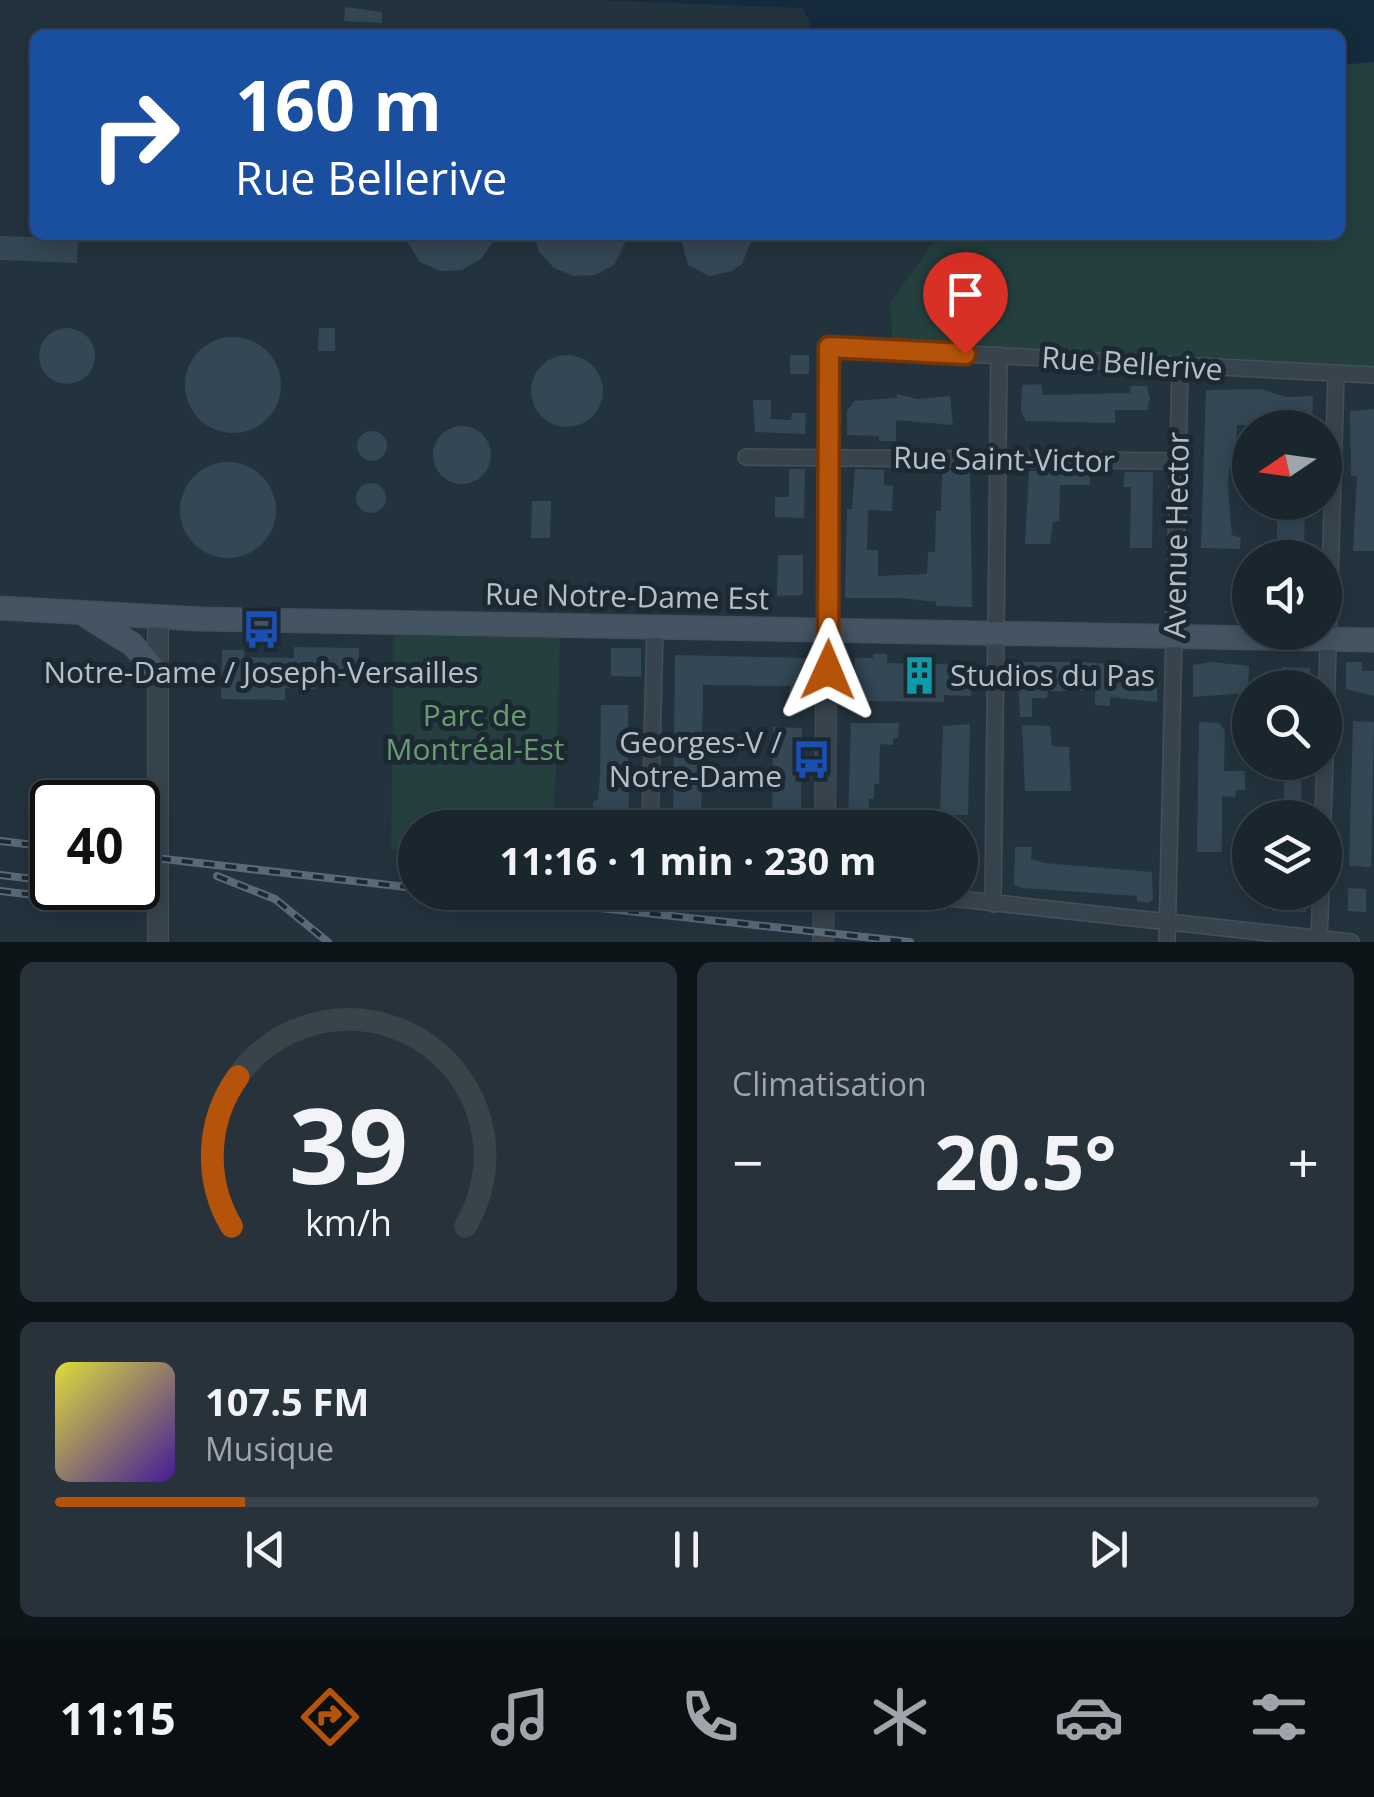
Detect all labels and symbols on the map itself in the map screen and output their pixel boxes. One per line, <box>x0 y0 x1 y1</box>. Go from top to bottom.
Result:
pin <box>923 252 1008 355</box>
street label: Rue Bellerive <box>1040 336 1224 389</box>
north arrow <box>1232 410 1342 520</box>
street label: Avenue Hector <box>1153 431 1198 639</box>
street label: Rue Saint-Victor <box>893 436 1115 481</box>
street label: Rue Notre-Dame Est <box>485 573 769 618</box>
bus stop icon: Notre-Dame / Joseph-Versailles <box>240 608 282 650</box>
position arrow <box>776 618 880 722</box>
place label: Notre-Dame / Joseph-Versailles <box>43 651 479 692</box>
place label: Studios du Pas <box>950 654 1155 695</box>
building icon: Studios du Pas <box>899 655 941 697</box>
park label: Parc de Montréal-Est <box>386 694 564 769</box>
place label: Georges-V / Notre-Dame <box>609 721 782 796</box>
bus stop icon: Georges-V / Notre-Dame <box>791 739 833 781</box>
speed limit sign: 40 <box>30 780 160 910</box>

